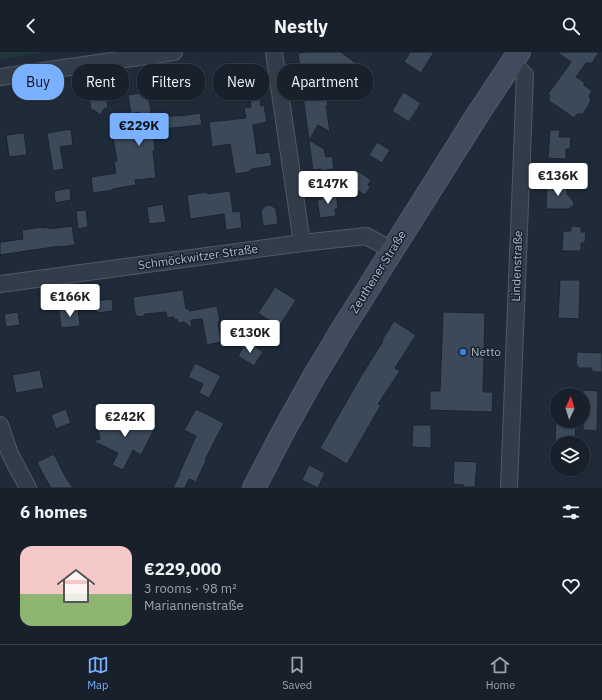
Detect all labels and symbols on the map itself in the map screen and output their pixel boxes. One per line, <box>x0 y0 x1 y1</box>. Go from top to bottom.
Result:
pin: €229K <box>111 113 167 147</box>
pin: €136K <box>530 163 586 197</box>
pin: €147K <box>300 171 356 205</box>
street label: Zeuthener Straße <box>346 227 409 316</box>
street label: Lindenstraße <box>508 230 525 302</box>
street label: Schmöckwitzer Straße <box>137 241 259 272</box>
pin: €166K <box>42 284 98 318</box>
pin: €130K <box>222 320 278 354</box>
place label: Netto <box>471 344 501 359</box>
marker: Netto <box>458 347 468 357</box>
north arrow <box>550 388 590 428</box>
pin: €242K <box>97 404 153 438</box>

